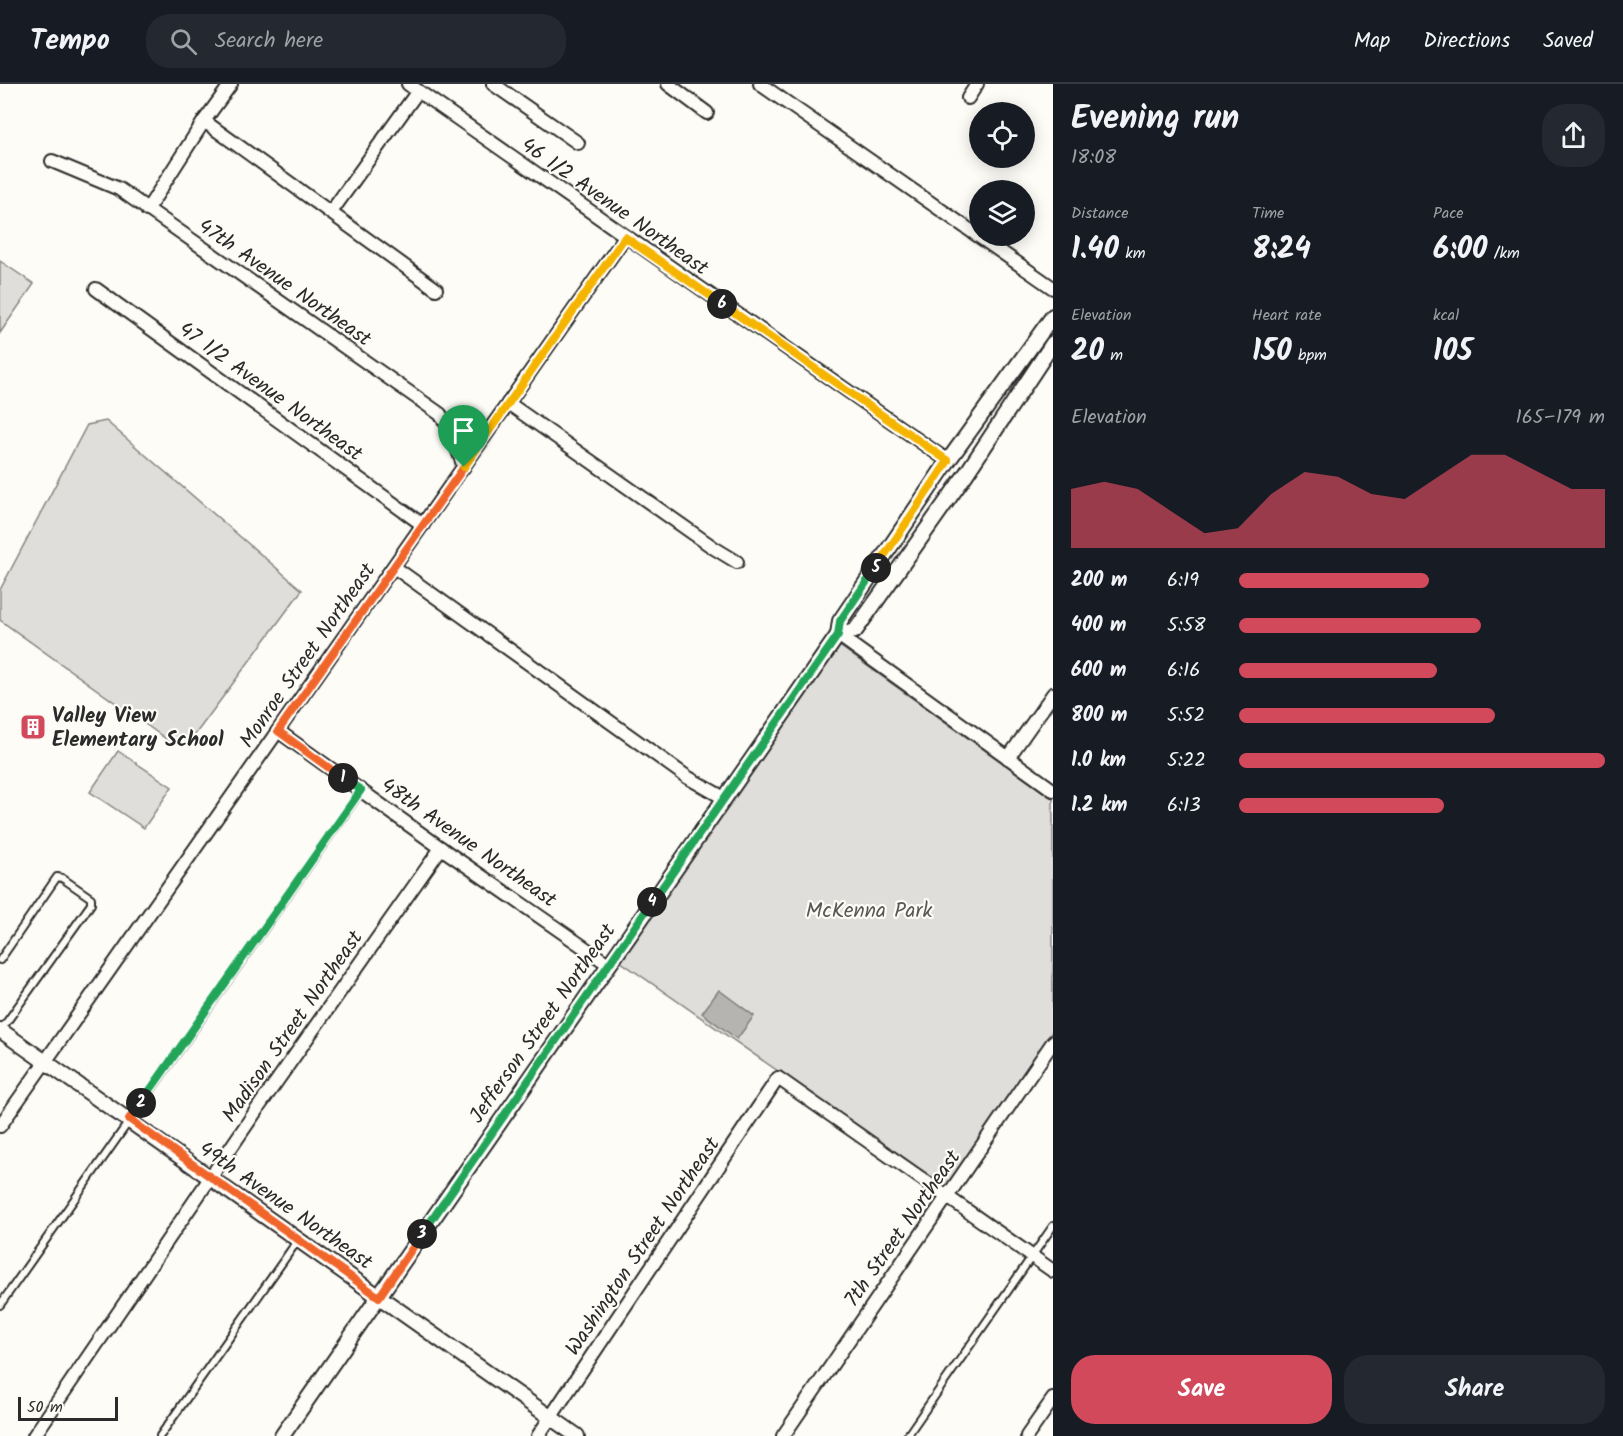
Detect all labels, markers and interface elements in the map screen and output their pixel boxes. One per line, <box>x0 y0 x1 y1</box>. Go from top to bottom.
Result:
search box <box>146 14 566 68</box>
text: Tempo <box>30 19 110 64</box>
text: Search here <box>215 24 323 59</box>
icon: search <box>167 25 200 58</box>
text: Map <box>1354 25 1390 58</box>
text: Directions <box>1423 25 1510 58</box>
text: Saved <box>1543 25 1593 58</box>
text: Evening run <box>1071 93 1239 146</box>
map controls <box>969 102 1035 246</box>
button: locate <box>969 102 1035 168</box>
button: share <box>1542 104 1605 167</box>
street label: 46 1/2 Avenue Northeast <box>513 130 716 285</box>
text: 18:08 <box>1071 142 1116 174</box>
button: layers <box>969 180 1035 246</box>
text: Distance <box>1071 201 1129 226</box>
text: Time <box>1252 201 1284 226</box>
text: Pace <box>1433 201 1464 226</box>
street label: 47th Avenue Northeast <box>190 211 379 356</box>
text: 1.40 <box>1071 226 1119 274</box>
text: 8:24 <box>1252 226 1311 274</box>
text: 6:00 <box>1433 226 1487 274</box>
text: km <box>1119 241 1146 266</box>
text: /km <box>1487 241 1520 266</box>
pin: 6 <box>707 289 737 319</box>
text: 6 <box>718 291 726 316</box>
text: Elevation <box>1071 303 1132 328</box>
text: Heart rate <box>1252 303 1322 328</box>
text: kcal <box>1433 303 1459 328</box>
street label: 47 1/2 Avenue Northeast <box>171 314 370 471</box>
text: 20 <box>1071 328 1104 376</box>
text: 150 <box>1252 328 1292 376</box>
text: 105 <box>1433 328 1473 376</box>
text: m <box>1104 343 1123 368</box>
text: bpm <box>1292 343 1327 368</box>
text: Elevation <box>1071 402 1147 434</box>
text: 165–179 m <box>1515 402 1605 434</box>
pin <box>438 405 489 467</box>
icon: arrive <box>447 414 480 447</box>
pin: 5 <box>861 553 891 583</box>
text: 5 <box>872 555 880 580</box>
street label: Monroe Street Northeast <box>232 556 385 755</box>
text: 200 m <box>1071 565 1127 597</box>
text: 6:19 <box>1167 565 1199 597</box>
text: 400 m <box>1071 610 1127 642</box>
text: 5:58 <box>1167 610 1205 642</box>
text: 600 m <box>1071 655 1126 687</box>
text: 6:16 <box>1167 655 1200 687</box>
place label: Valley View Elementary School <box>52 700 224 757</box>
text: 800 m <box>1071 700 1127 732</box>
text: 5:52 <box>1167 700 1205 732</box>
building icon: Valley View Elementary School <box>18 712 48 742</box>
text: 1.0 km <box>1071 745 1126 777</box>
text: 5:22 <box>1167 745 1206 777</box>
pin: 1 <box>328 763 358 793</box>
text: 1 <box>341 765 345 790</box>
street label: 48th Avenue Northeast <box>373 770 564 917</box>
text: 1.2 km <box>1071 790 1127 822</box>
text: 6:13 <box>1167 790 1201 822</box>
pin: 4 <box>637 887 667 917</box>
text: 4 <box>648 889 656 914</box>
park label: McKenna Park <box>806 895 932 928</box>
street label: Jefferson Street Northeast <box>462 916 625 1131</box>
street label: Madison Street Northeast <box>214 923 373 1130</box>
pin: 2 <box>126 1088 156 1118</box>
text: 2 <box>136 1090 146 1115</box>
street label: Washington Street Northeast <box>557 1130 730 1363</box>
street label: 49th Avenue Northeast <box>191 1134 380 1279</box>
street label: 7th Street Northeast <box>836 1143 970 1314</box>
pin: 3 <box>407 1219 437 1249</box>
text: 3 <box>418 1221 426 1246</box>
button: Save <box>1071 1355 1332 1424</box>
button: Share <box>1344 1355 1605 1424</box>
scale bar <box>18 1394 118 1422</box>
text: 50 m <box>27 1395 63 1420</box>

